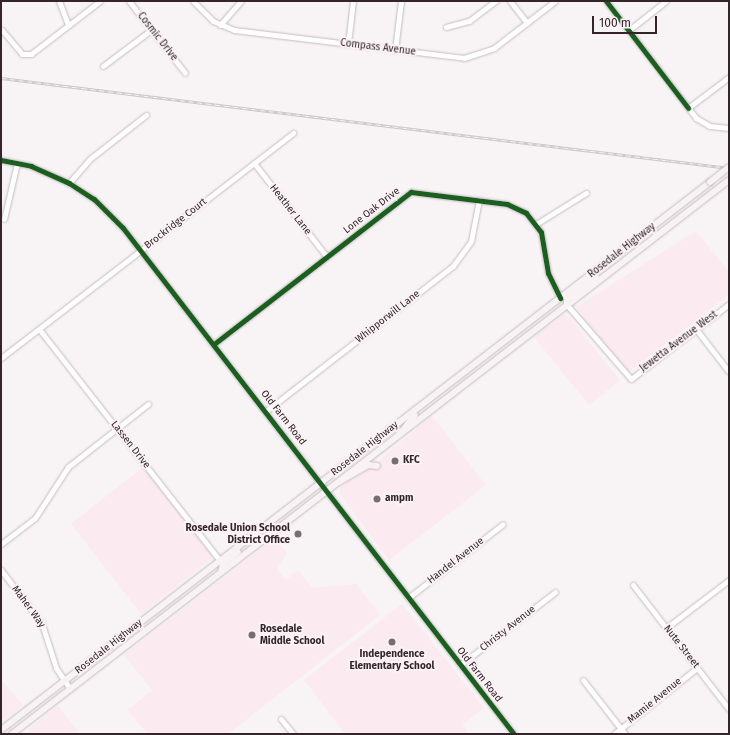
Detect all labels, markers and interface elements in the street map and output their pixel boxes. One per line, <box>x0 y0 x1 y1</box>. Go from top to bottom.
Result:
scale bar <box>594 8 659 34</box>
street label: Cosmic Drive <box>134 10 180 64</box>
text: 100 m <box>599 16 631 30</box>
street label: Compass Avenue <box>340 37 416 59</box>
street label: Heather Lane <box>267 182 313 238</box>
street label: Lone Oak Drive <box>342 185 402 237</box>
street label: Brockridge Court <box>142 196 210 252</box>
street label: Rosedale Highway <box>586 221 658 281</box>
street label: Whipporwill Lane <box>353 288 423 346</box>
street label: Jewetta Avenue West <box>638 309 720 375</box>
street label: Old Farm Road <box>258 388 308 448</box>
street label: Lassen Drive <box>108 419 152 471</box>
street label: Rosedale Highway <box>329 419 401 479</box>
place label: KFC <box>403 455 420 467</box>
marker: KFC <box>390 456 400 466</box>
place label: ampm <box>385 493 413 505</box>
marker: ampm <box>372 494 382 504</box>
place label: Rosedale Union School District Office <box>186 522 290 546</box>
marker: Rosedale Union School District Office <box>293 529 303 539</box>
street label: Handel Avenue <box>425 535 487 587</box>
street label: Maher Way <box>9 584 47 630</box>
street label: Christy Avenue <box>478 604 538 654</box>
street label: Rosedale Highway <box>73 617 145 677</box>
place label: Rosedale Middle School <box>260 623 324 646</box>
street label: Nute Street <box>660 623 702 671</box>
marker: Rosedale Middle School <box>247 630 257 640</box>
marker: Independence Elementary School <box>387 637 397 647</box>
street label: Old Farm Road <box>454 645 504 705</box>
place label: Independence Elementary School <box>349 648 435 672</box>
street label: Mamie Avenue <box>626 676 684 726</box>

